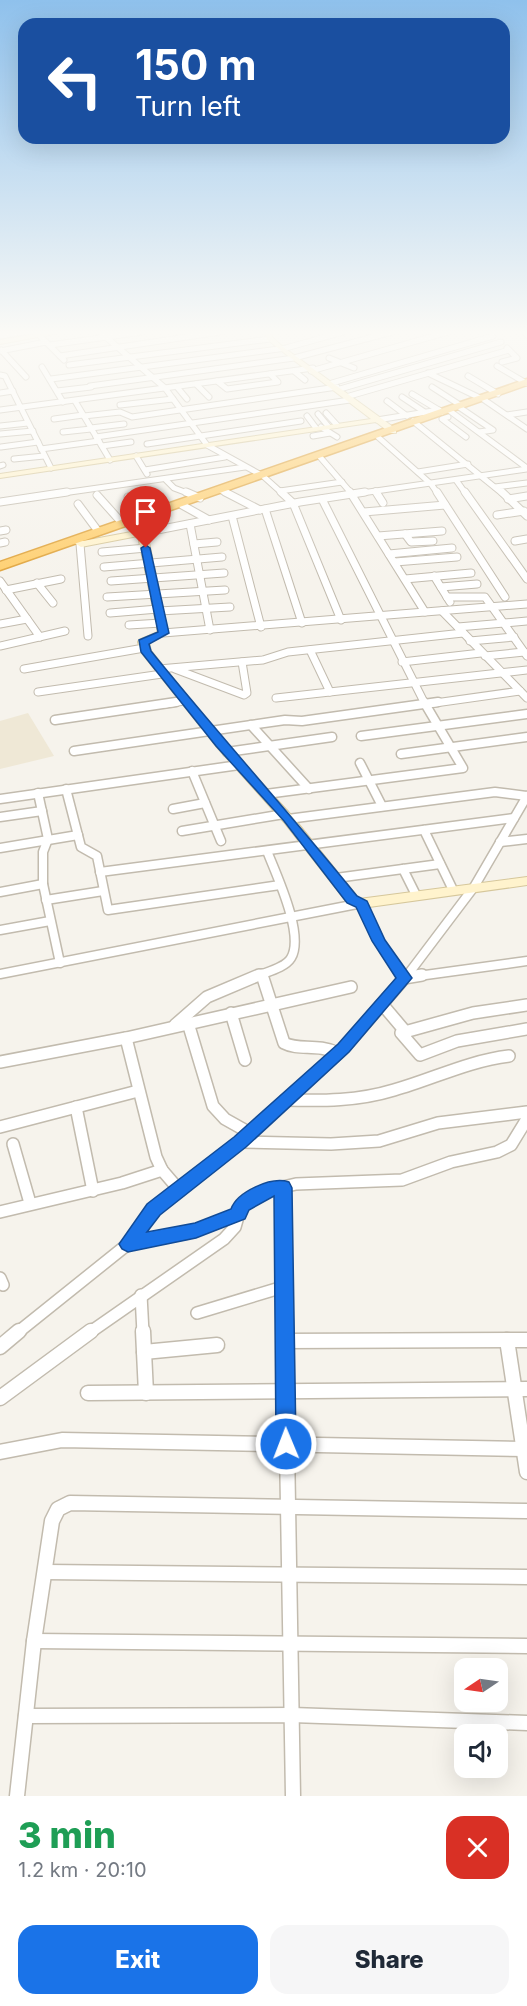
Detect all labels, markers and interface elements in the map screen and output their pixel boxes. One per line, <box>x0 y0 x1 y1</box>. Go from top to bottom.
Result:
text: 150 m <box>135 39 257 90</box>
icon: left <box>36 42 114 120</box>
text: Turn left <box>135 90 241 123</box>
pin <box>120 486 171 548</box>
icon: arrive <box>129 495 162 528</box>
position arrow <box>254 1412 318 1476</box>
north arrow <box>454 1658 508 1712</box>
map controls <box>454 1658 508 1778</box>
button: sound <box>454 1724 508 1778</box>
text: 3 min <box>18 1813 116 1857</box>
button: close <box>446 1816 509 1879</box>
text: 1.2 km · 20:10 <box>18 1858 147 1882</box>
button: Exit <box>18 1925 258 1994</box>
button: Share <box>270 1925 509 1994</box>

